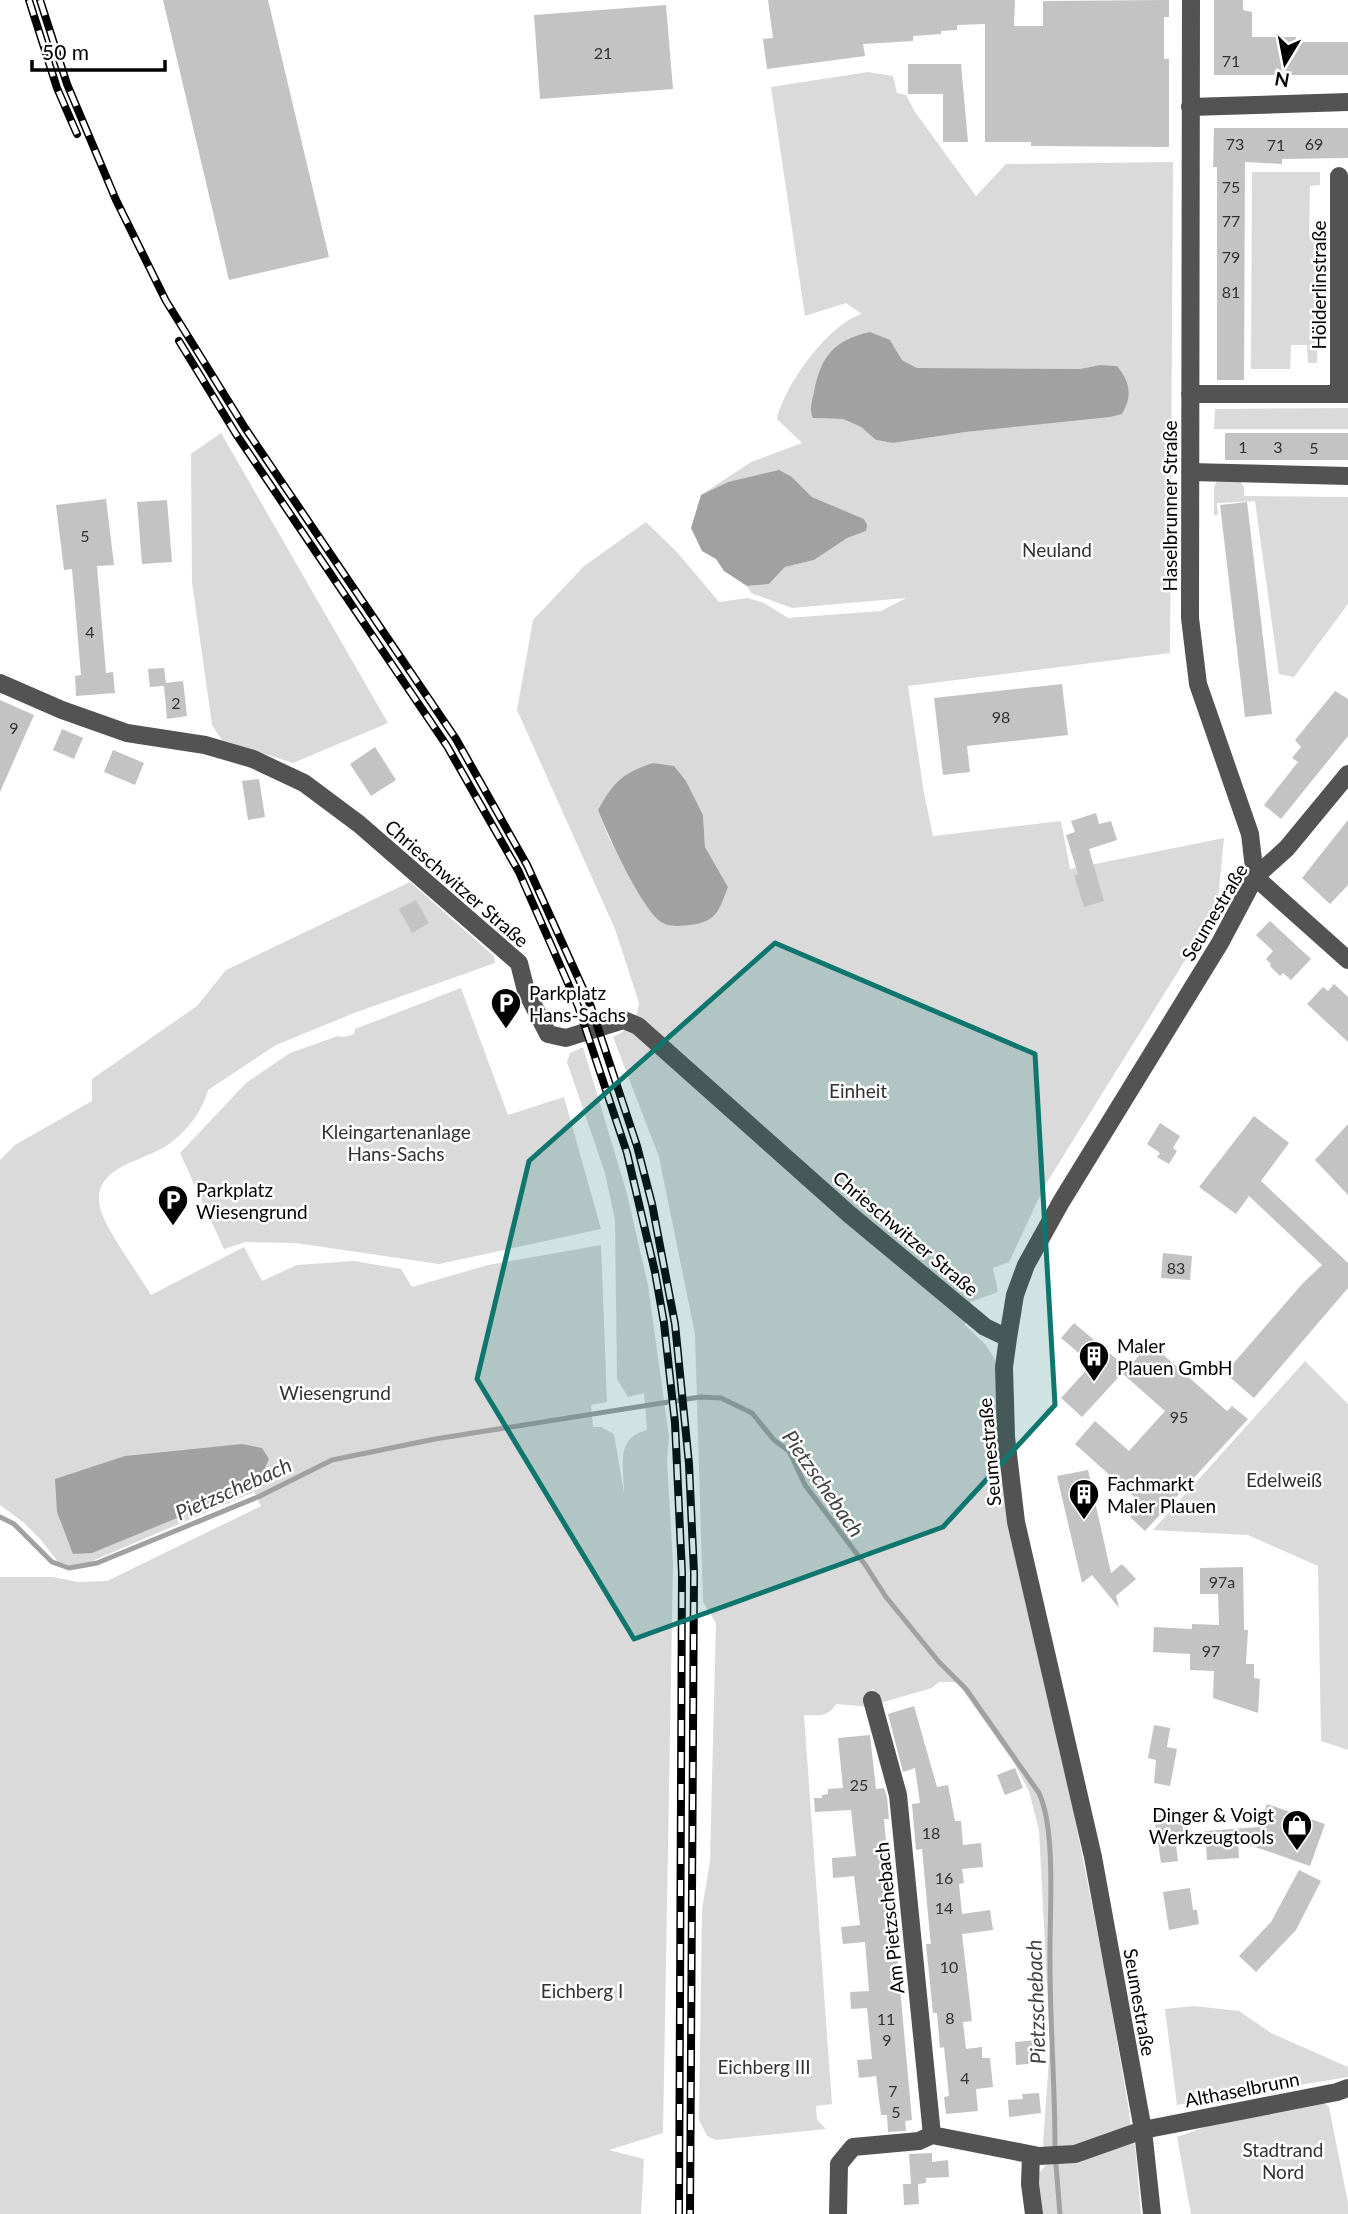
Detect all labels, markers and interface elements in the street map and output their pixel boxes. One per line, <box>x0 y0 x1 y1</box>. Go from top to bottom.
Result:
scale bar <box>32 28 164 72</box>
north arrow <box>1250 28 1320 98</box>
text: 50 m <box>42 39 89 64</box>
house number: 21 <box>594 43 612 62</box>
house number: 71 <box>1222 51 1240 70</box>
text: N <box>1273 68 1291 93</box>
house number: 73 <box>1226 134 1244 153</box>
house number: 69 <box>1305 134 1323 153</box>
house number: 71 <box>1267 135 1285 154</box>
house number: 75 <box>1222 177 1240 196</box>
house number: 77 <box>1222 211 1240 230</box>
street label: Hölderlinstraße <box>1307 220 1330 350</box>
house number: 79 <box>1222 247 1240 266</box>
house number: 81 <box>1222 282 1240 301</box>
street label: Haselbrunner Straße <box>1158 420 1181 592</box>
house number: 1 <box>1238 437 1248 456</box>
house number: 3 <box>1273 437 1283 456</box>
house number: 5 <box>1309 438 1319 457</box>
house number: 5 <box>80 526 90 545</box>
park label: Neuland <box>1022 538 1092 561</box>
house number: 4 <box>85 622 95 641</box>
house number: 2 <box>171 693 181 712</box>
house number: 98 <box>992 707 1010 726</box>
house number: 9 <box>9 718 19 737</box>
street label: Chrieschwitzer Straße <box>380 814 534 952</box>
street label: Seumestraße <box>1176 859 1252 965</box>
place label: Parkplatz Hans-Sachs <box>529 981 626 1026</box>
parking icon: Parkplatz Hans-Sachs <box>489 986 523 1030</box>
park label: Einheit <box>829 1079 887 1102</box>
park label: Kleingartenanlage Hans-Sachs <box>321 1120 471 1165</box>
street label: Chrieschwitzer Straße <box>829 1165 983 1301</box>
place label: Parkplatz Wiesengrund <box>196 1178 308 1223</box>
parking icon: Parkplatz Wiesengrund <box>156 1183 190 1227</box>
house number: 83 <box>1167 1258 1185 1277</box>
place label: Maler Plauen GmbH <box>1117 1334 1233 1379</box>
building icon: Maler Plauen GmbH <box>1077 1339 1111 1383</box>
park label: Wiesengrund <box>279 1381 391 1404</box>
street label: Seumestraße <box>973 1397 1005 1507</box>
house number: 95 <box>1170 1407 1188 1426</box>
water label: Pietzschebach <box>778 1425 870 1541</box>
water label: Pietzschebach <box>171 1451 295 1525</box>
park label: Edelweiß <box>1246 1468 1322 1491</box>
place label: Fachmarkt Maler Plauen <box>1107 1472 1216 1517</box>
building icon: Fachmarkt Maler Plauen <box>1067 1477 1101 1521</box>
house number: 97a <box>1209 1572 1235 1591</box>
house number: 97 <box>1202 1641 1220 1660</box>
house number: 25 <box>850 1775 868 1794</box>
place label: Dinger & Voigt Werkzeugtools <box>1149 1803 1274 1848</box>
shop icon: Dinger & Voigt Werkzeugtools <box>1280 1808 1314 1852</box>
house number: 18 <box>922 1823 940 1842</box>
street label: Am Pietzschebach <box>870 1841 908 1995</box>
house number: 16 <box>935 1868 953 1887</box>
house number: 14 <box>935 1898 953 1917</box>
water label: Pietzschebach <box>1020 1939 1050 2065</box>
street label: Seumestraße <box>1119 1946 1161 2058</box>
house number: 10 <box>940 1957 958 1976</box>
park label: Eichberg I <box>541 1979 623 2002</box>
house number: 8 <box>945 2008 955 2027</box>
house number: 11 <box>877 2009 895 2028</box>
house number: 9 <box>882 2030 892 2049</box>
park label: Eichberg III <box>717 2055 811 2078</box>
street label: Althaselbrunn <box>1183 2067 1301 2111</box>
house number: 4 <box>960 2068 970 2087</box>
house number: 7 <box>888 2081 898 2100</box>
house number: 5 <box>891 2102 901 2121</box>
park label: Stadtrand Nord <box>1242 2138 1324 2183</box>

